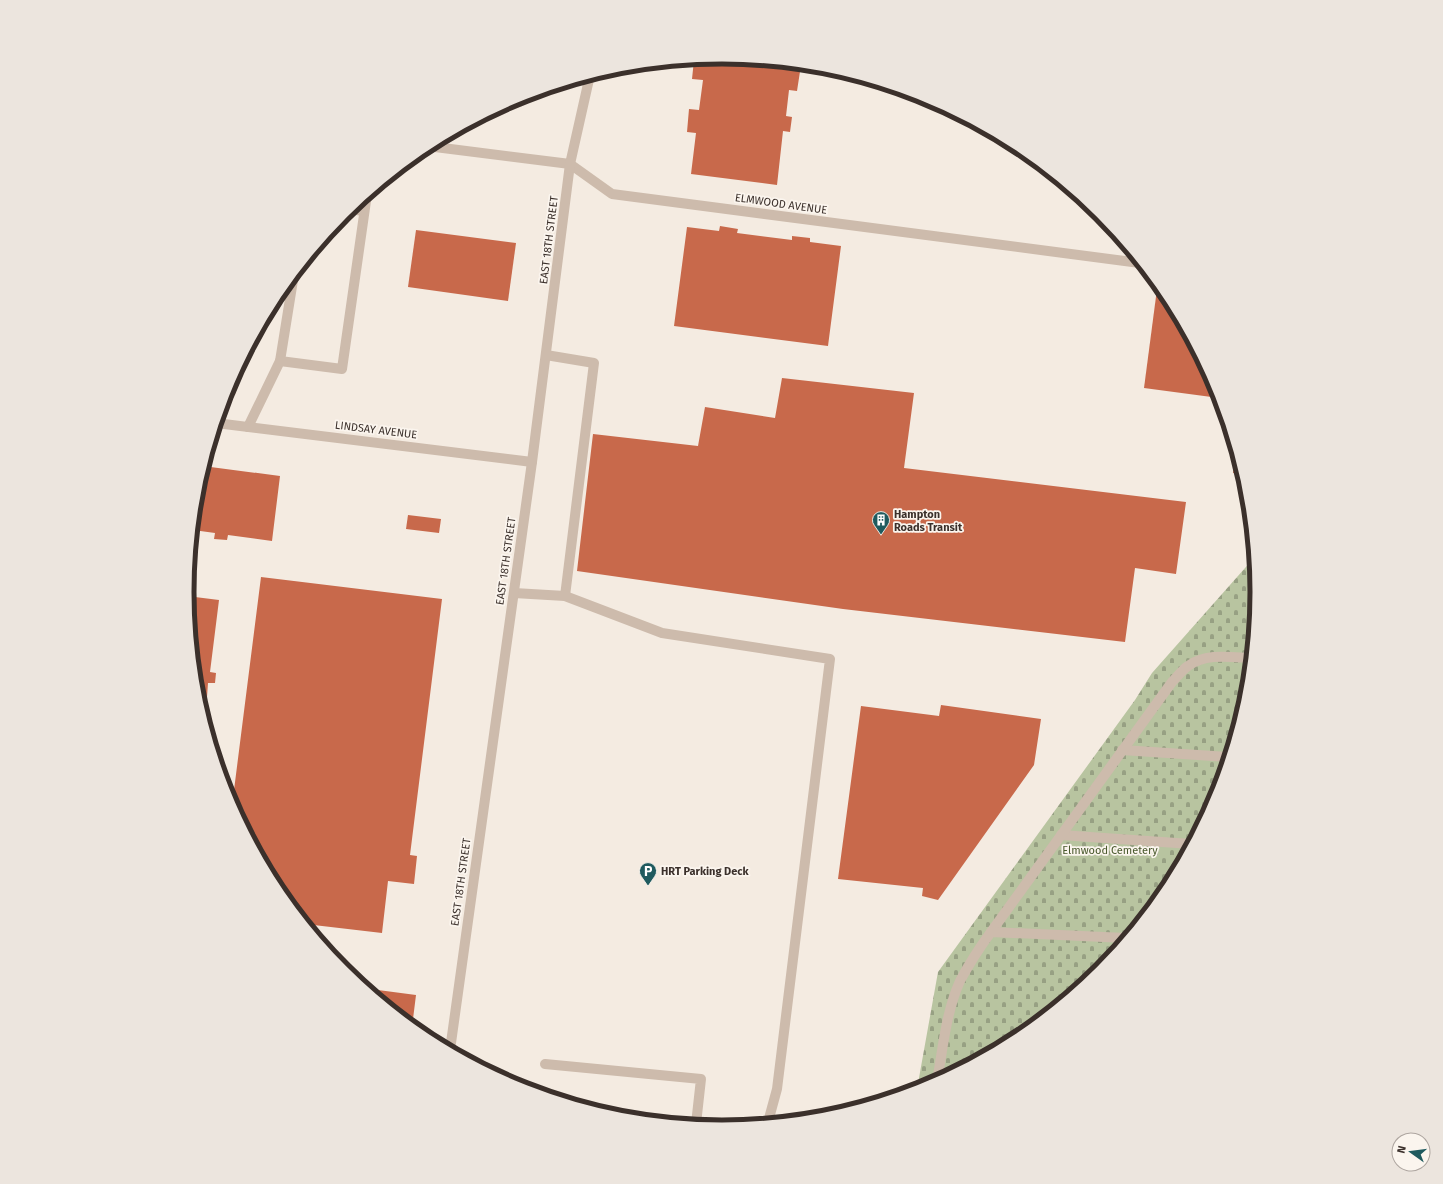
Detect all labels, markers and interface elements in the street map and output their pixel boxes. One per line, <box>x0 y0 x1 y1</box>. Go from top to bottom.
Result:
street label: ELMWOOD AVENUE <box>734 191 828 217</box>
street label: EAST 18TH STREET <box>537 195 561 285</box>
street label: LINDSAY AVENUE <box>334 419 418 442</box>
place label: Hampton Roads Transit <box>894 508 963 534</box>
building icon: Hampton Roads Transit <box>871 510 891 535</box>
street label: EAST 18TH STREET <box>493 516 519 606</box>
street label: EAST 18TH STREET <box>448 837 474 927</box>
park label: Elmwood Cemetery <box>1062 844 1158 857</box>
parking icon: HRT Parking Deck <box>638 861 658 886</box>
place label: HRT Parking Deck <box>661 865 750 878</box>
north arrow <box>1391 1132 1431 1172</box>
text: N <box>1395 1145 1409 1155</box>

